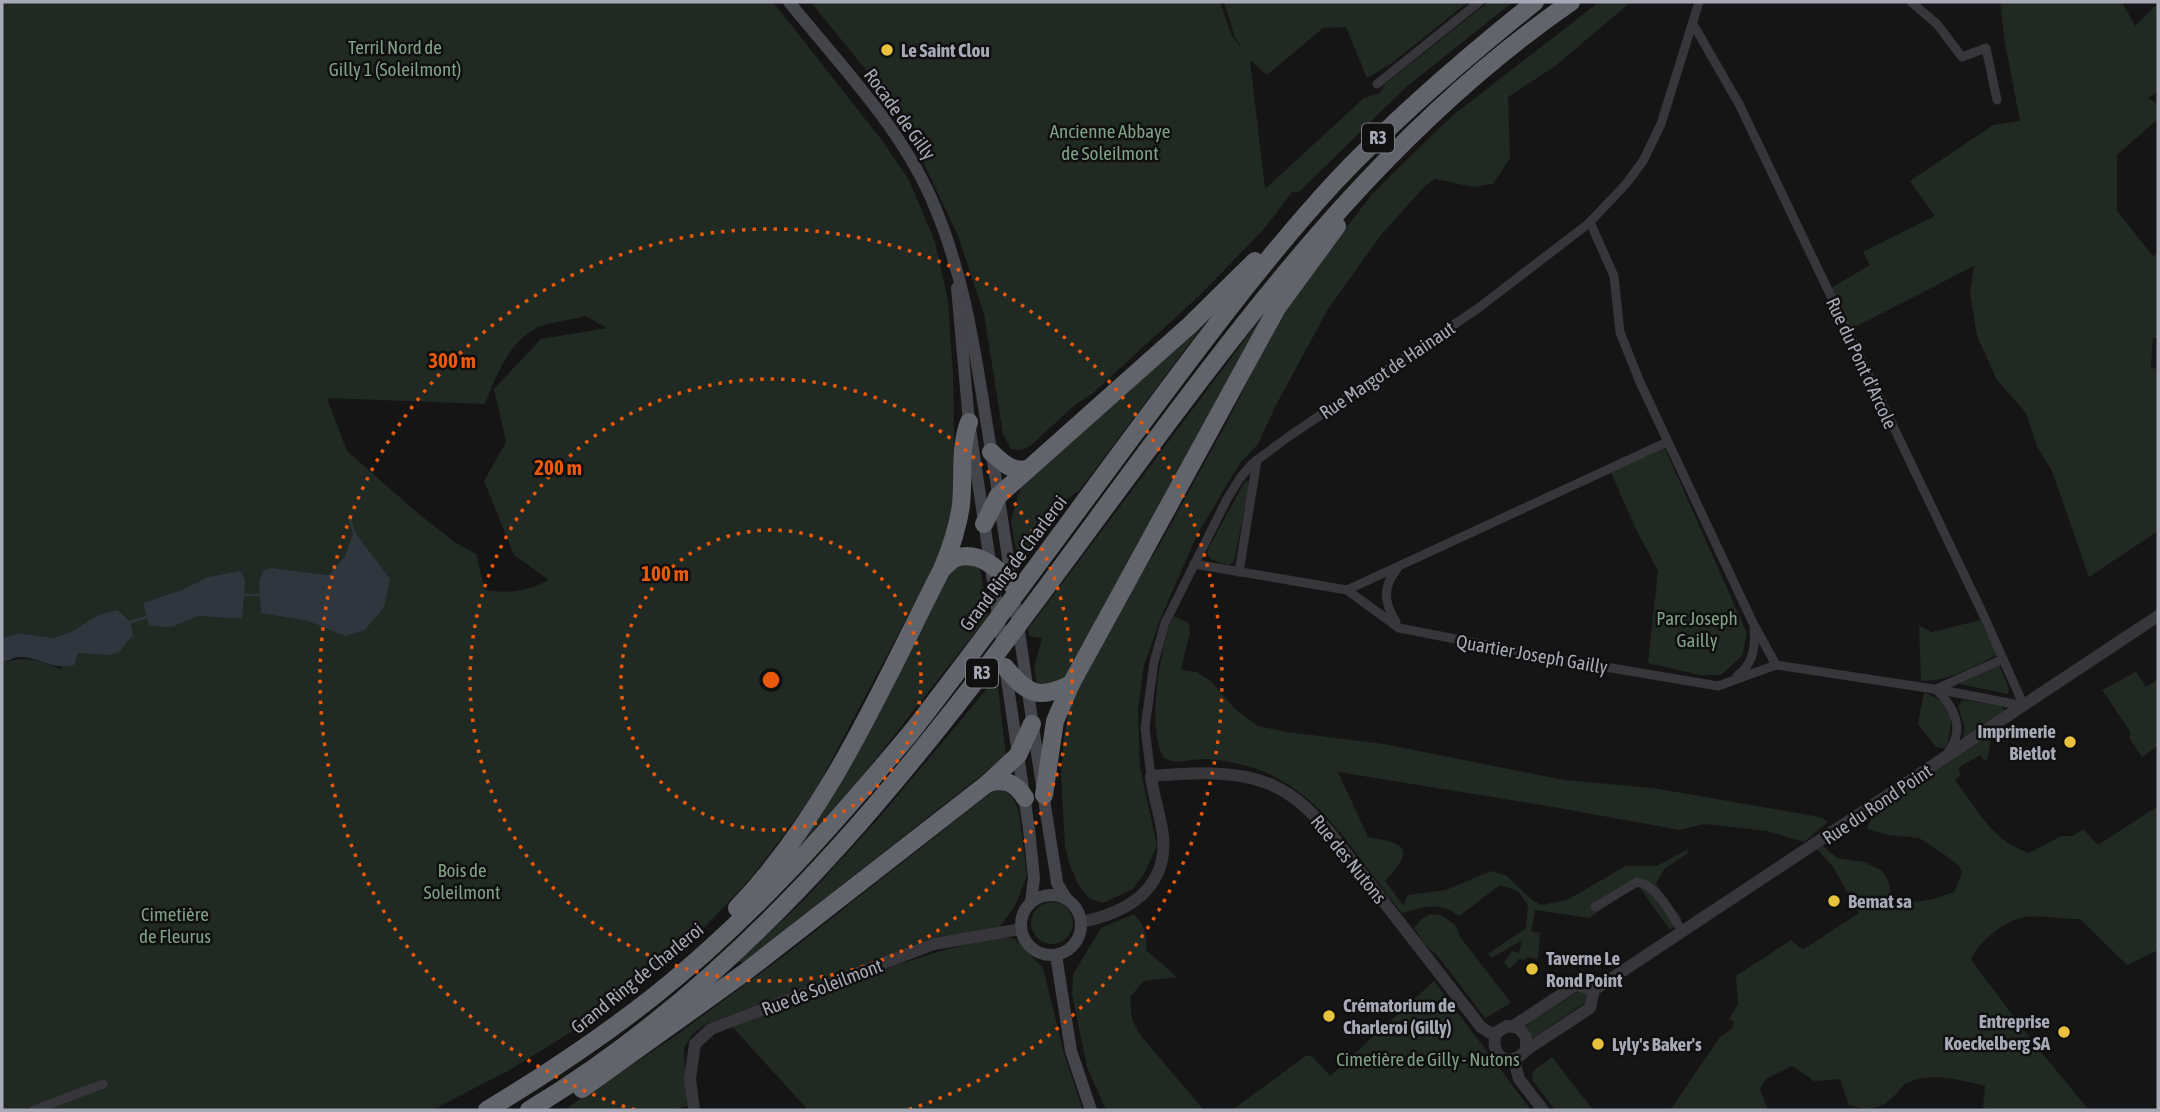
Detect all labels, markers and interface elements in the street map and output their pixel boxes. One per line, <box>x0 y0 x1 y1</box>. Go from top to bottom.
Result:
park label: Terril Nord de Gilly 1 (Soleilmont) <box>329 36 461 80</box>
place label: Le Saint Clou <box>901 39 990 61</box>
marker: Le Saint Clou <box>879 42 895 58</box>
street label: Rocade de Gilly <box>860 64 940 164</box>
park label: Ancienne Abbaye de Soleilmont <box>1050 120 1170 164</box>
road number: R3 <box>1362 124 1394 153</box>
street label: Rue du Pont d'Arcole <box>1822 294 1902 432</box>
street label: Rue Margot de Hainaut <box>1315 317 1459 423</box>
text: 300 m <box>428 348 476 372</box>
text: 200 m <box>534 455 582 479</box>
street label: Grand Ring de Charleroi <box>955 491 1071 635</box>
text: 100 m <box>641 561 689 585</box>
park label: Parc Joseph Gailly <box>1656 607 1738 651</box>
street label: Quartier Joseph Gailly <box>1455 630 1610 678</box>
road number: R3 <box>966 658 998 688</box>
centre of rings <box>759 668 783 692</box>
place label: Imprimerie Bietlot <box>1978 720 2057 764</box>
marker: Imprimerie Bietlot <box>2062 734 2078 750</box>
street label: Rue du Rond Point <box>1818 759 1936 849</box>
street label: Rue des Nutons <box>1307 810 1392 908</box>
park label: Bois de Soleilmont <box>423 859 501 903</box>
place label: Bemat sa <box>1848 890 1912 912</box>
marker: Bemat sa <box>1826 893 1842 909</box>
park label: Cimetière de Fleurus <box>139 903 211 947</box>
street label: Grand Ring de Charleroi <box>566 918 708 1038</box>
place label: Taverne Le Rond Point <box>1546 947 1623 991</box>
street label: Rue de Soleilmont <box>759 954 885 1020</box>
marker: Taverne Le Rond Point <box>1524 961 1540 977</box>
place label: Crématorium de Charleroi (Gilly) <box>1343 994 1456 1038</box>
marker: Crématorium de Charleroi (Gilly) <box>1321 1008 1337 1024</box>
place label: Entreprise Koeckelberg SA <box>1944 1010 2051 1054</box>
marker: Entreprise Koeckelberg SA <box>2056 1024 2072 1040</box>
place label: Lyly's Baker's <box>1612 1033 1702 1055</box>
marker: Lyly's Baker's <box>1590 1036 1606 1052</box>
park label: Cimetière de Gilly - Nutons <box>1336 1048 1520 1070</box>

